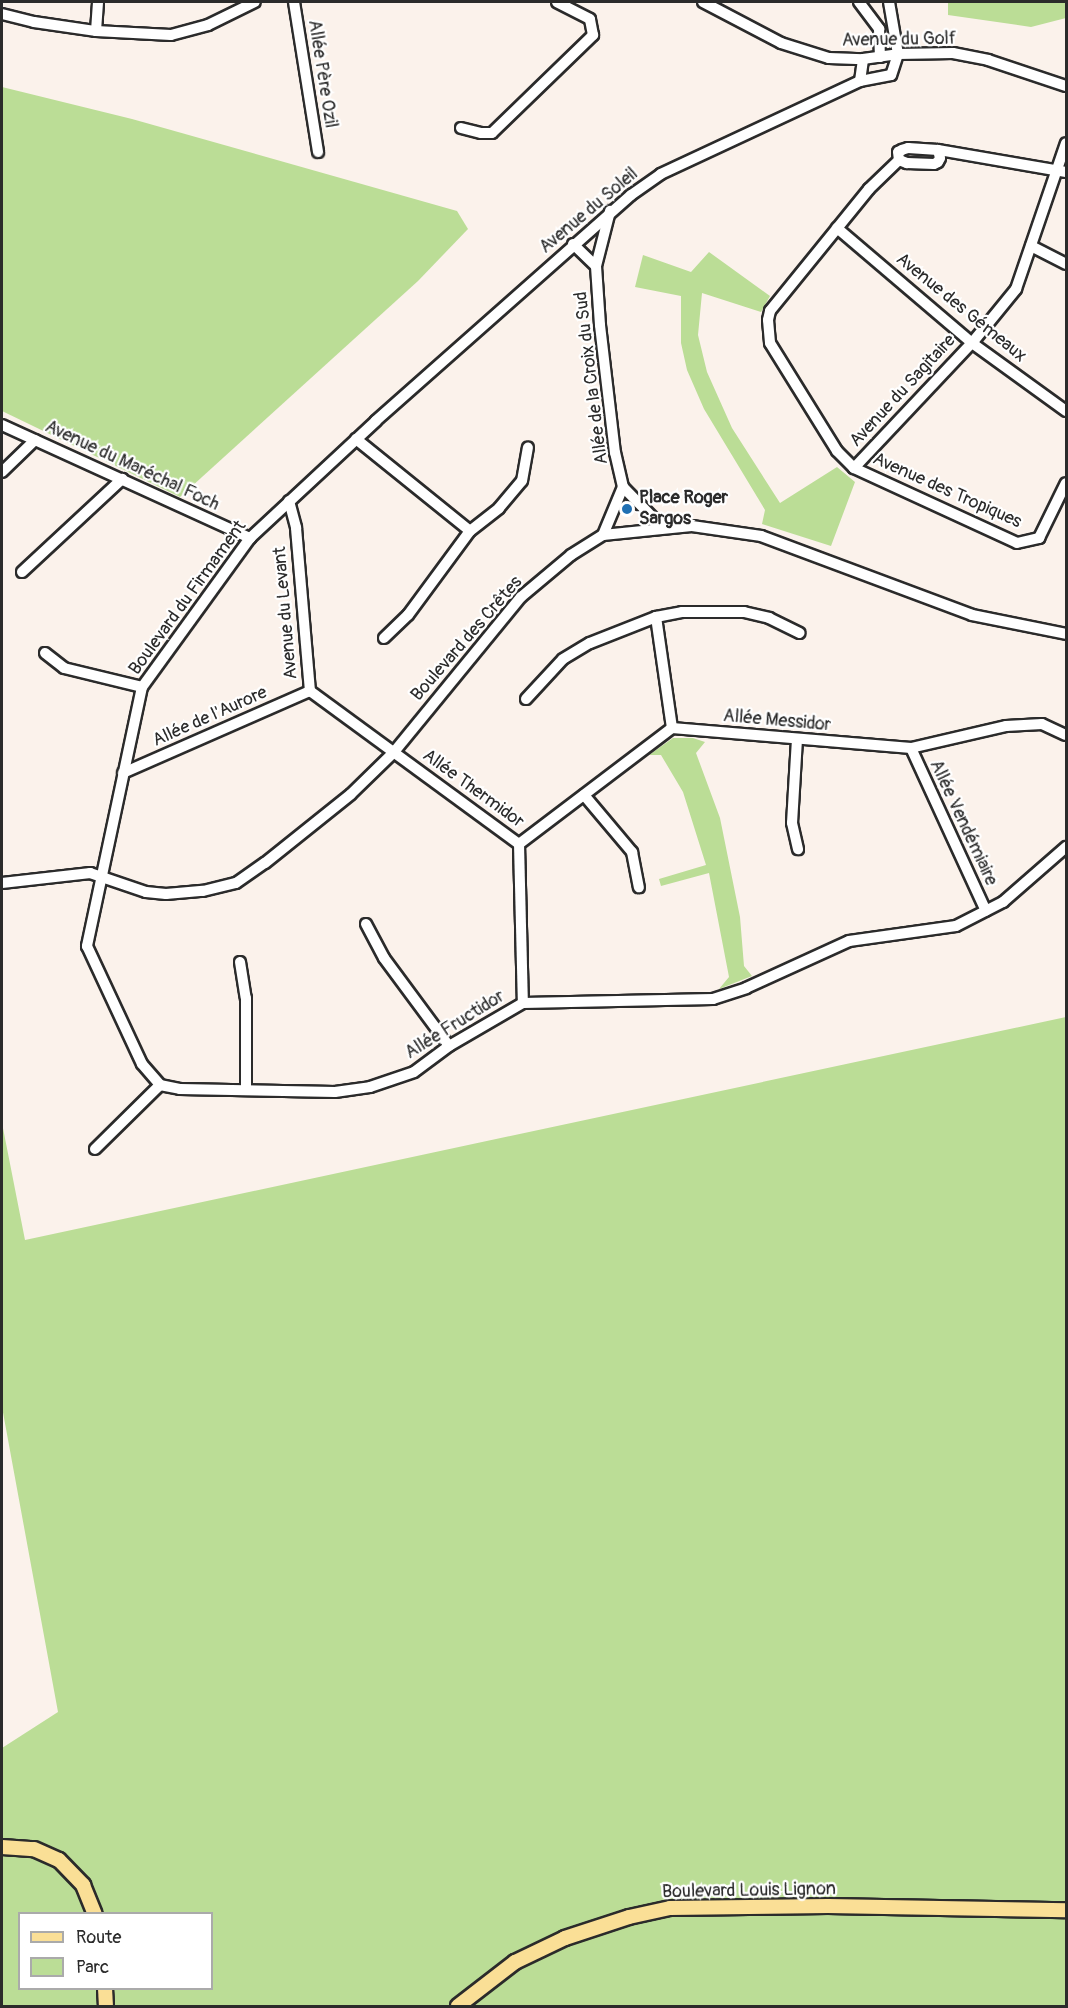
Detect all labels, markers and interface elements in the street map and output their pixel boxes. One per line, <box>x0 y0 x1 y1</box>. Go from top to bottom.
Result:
street label: Allée Père Ozil <box>303 18 341 130</box>
street label: Avenue du Golf <box>842 28 956 52</box>
street label: Avenue du Soleil <box>535 164 643 258</box>
street label: Avenue des Gémeaux <box>891 249 1031 367</box>
street label: Allée de la Croix du Sud <box>571 290 613 466</box>
street label: Avenue du Sagitaire <box>845 330 961 452</box>
street label: Avenue du Maréchal Foch <box>41 416 223 516</box>
street label: Avenue des Tropiques <box>869 448 1025 534</box>
place label: Place Roger Sargos <box>639 488 728 530</box>
marker: Place Roger Sargos <box>620 502 634 516</box>
street label: Boulevard du Firmament <box>125 517 251 679</box>
street label: Avenue du Levant <box>269 546 303 680</box>
street label: Boulevard des Crêtes <box>407 572 527 706</box>
street label: Allée de l'Aurore <box>149 682 271 752</box>
street label: Allée Messidor <box>722 706 832 736</box>
street label: Allée Thermidor <box>418 745 528 833</box>
street label: Allée Vendémiaire <box>924 757 1002 889</box>
street label: Allée Fructidor <box>401 986 509 1064</box>
street label: Boulevard Louis Lignon <box>662 1879 836 1903</box>
legend <box>18 1912 213 1990</box>
text: Route <box>76 1926 121 1949</box>
text: Parc <box>76 1956 109 1979</box>

